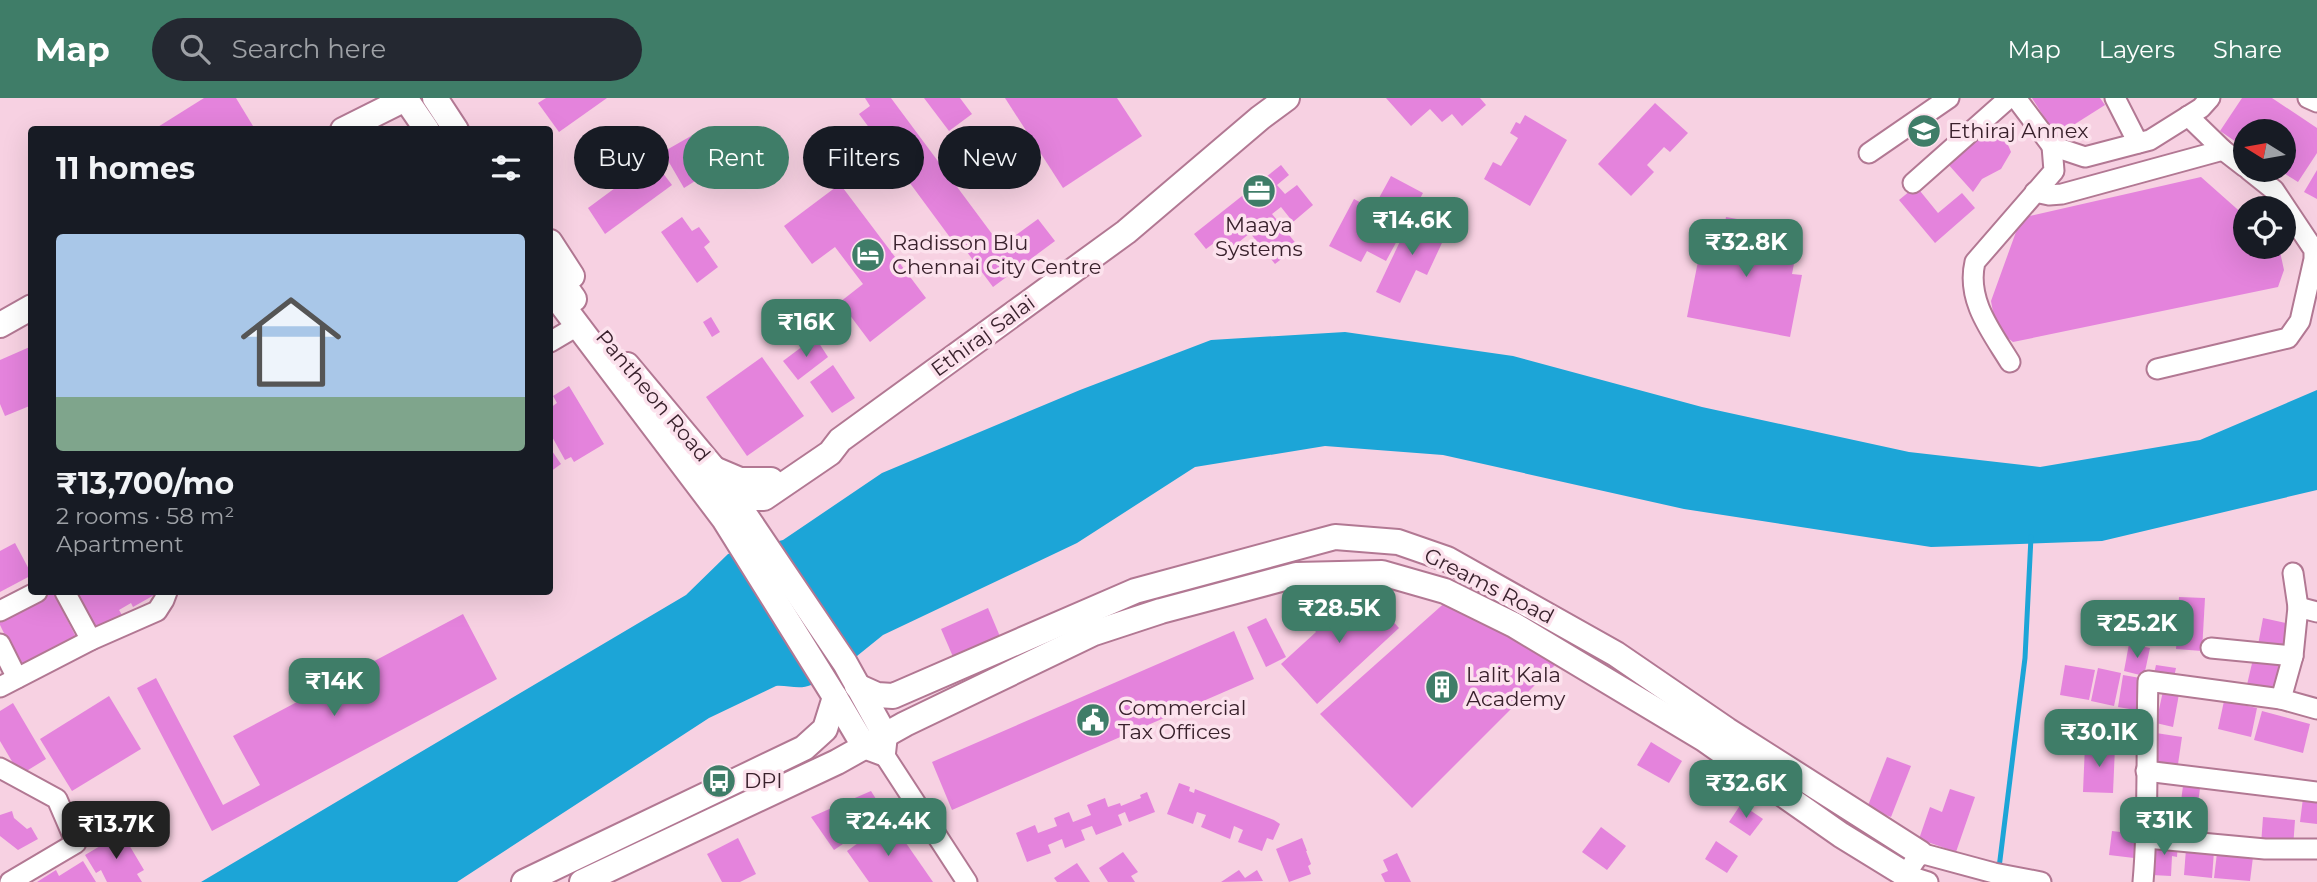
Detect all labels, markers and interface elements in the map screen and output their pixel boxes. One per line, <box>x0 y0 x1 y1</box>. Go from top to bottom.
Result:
search box <box>152 18 642 81</box>
text: Map <box>35 29 110 69</box>
icon: search <box>176 30 214 68</box>
text: Search here <box>232 33 386 65</box>
text: Map <box>2007 35 2061 64</box>
text: Layers <box>2099 35 2175 64</box>
text: Share <box>2213 35 2282 64</box>
school or university icon: Ethiraj Annex <box>1905 112 1943 150</box>
place label: Ethiraj Annex <box>1948 118 2088 143</box>
north arrow <box>2233 119 2296 182</box>
map controls <box>2233 119 2296 259</box>
chip: Buy <box>574 126 669 189</box>
chip: Rent <box>683 126 789 189</box>
chip: Filters <box>803 126 924 189</box>
chip: New <box>938 126 1041 189</box>
icon: filters <box>487 149 525 187</box>
text: 11 homes <box>56 150 195 187</box>
office icon: Maaya Systems <box>1240 172 1278 210</box>
button: locate <box>2233 196 2296 259</box>
pin: ₹14.6K <box>1355 198 1469 257</box>
text: ₹14.6K <box>1372 206 1452 234</box>
place label: Maaya Systems <box>1215 212 1303 261</box>
pin: ₹32.8K <box>1689 220 1803 279</box>
text: ₹32.8K <box>1705 228 1787 256</box>
place label: Radisson Blu Chennai City Centre <box>892 230 1101 279</box>
hotel icon: Radisson Blu Chennai City Centre <box>849 236 887 274</box>
icon: home <box>228 279 354 405</box>
street label: Ethiraj Salai <box>926 290 1040 382</box>
pin: ₹16K <box>765 300 847 359</box>
text: ₹16K <box>777 308 835 336</box>
street label: Pantheon Road <box>591 325 716 467</box>
text: ₹13,700/mo <box>56 465 234 502</box>
text: 2 rooms · 58 m² <box>56 502 234 530</box>
text: Apartment <box>56 530 184 558</box>
street label: Greams Road <box>1420 542 1558 629</box>
pin: ₹28.5K <box>1282 586 1396 645</box>
text: ₹28.5K <box>1298 594 1380 622</box>
pin: ₹25.2K <box>2080 601 2194 660</box>
text: ₹25.2K <box>2097 609 2177 637</box>
pin: ₹14K <box>293 658 375 718</box>
place label: Lalit Kala Academy <box>1466 662 1566 711</box>
text: ₹14K <box>305 667 363 695</box>
building icon: Lalit Kala Academy <box>1423 668 1461 706</box>
place label: Commercial Tax Offices <box>1118 695 1246 744</box>
public building icon: Commercial Tax Offices <box>1074 701 1112 739</box>
pin: ₹30.1K <box>2042 710 2156 769</box>
text: ₹30.1K <box>2060 718 2138 746</box>
pin: ₹32.6K <box>1689 760 1803 820</box>
bus stop icon: DPI <box>700 762 738 800</box>
place label: DPI <box>744 768 783 793</box>
text: ₹32.6K <box>1705 769 1787 797</box>
pin: ₹24.4K <box>831 798 945 858</box>
pin: ₹31K <box>2123 798 2205 857</box>
pin: ₹13.7K <box>59 802 173 861</box>
text: ₹31K <box>2136 806 2192 834</box>
text: ₹24.4K <box>845 807 931 835</box>
text: ₹13.7K <box>78 810 154 838</box>

